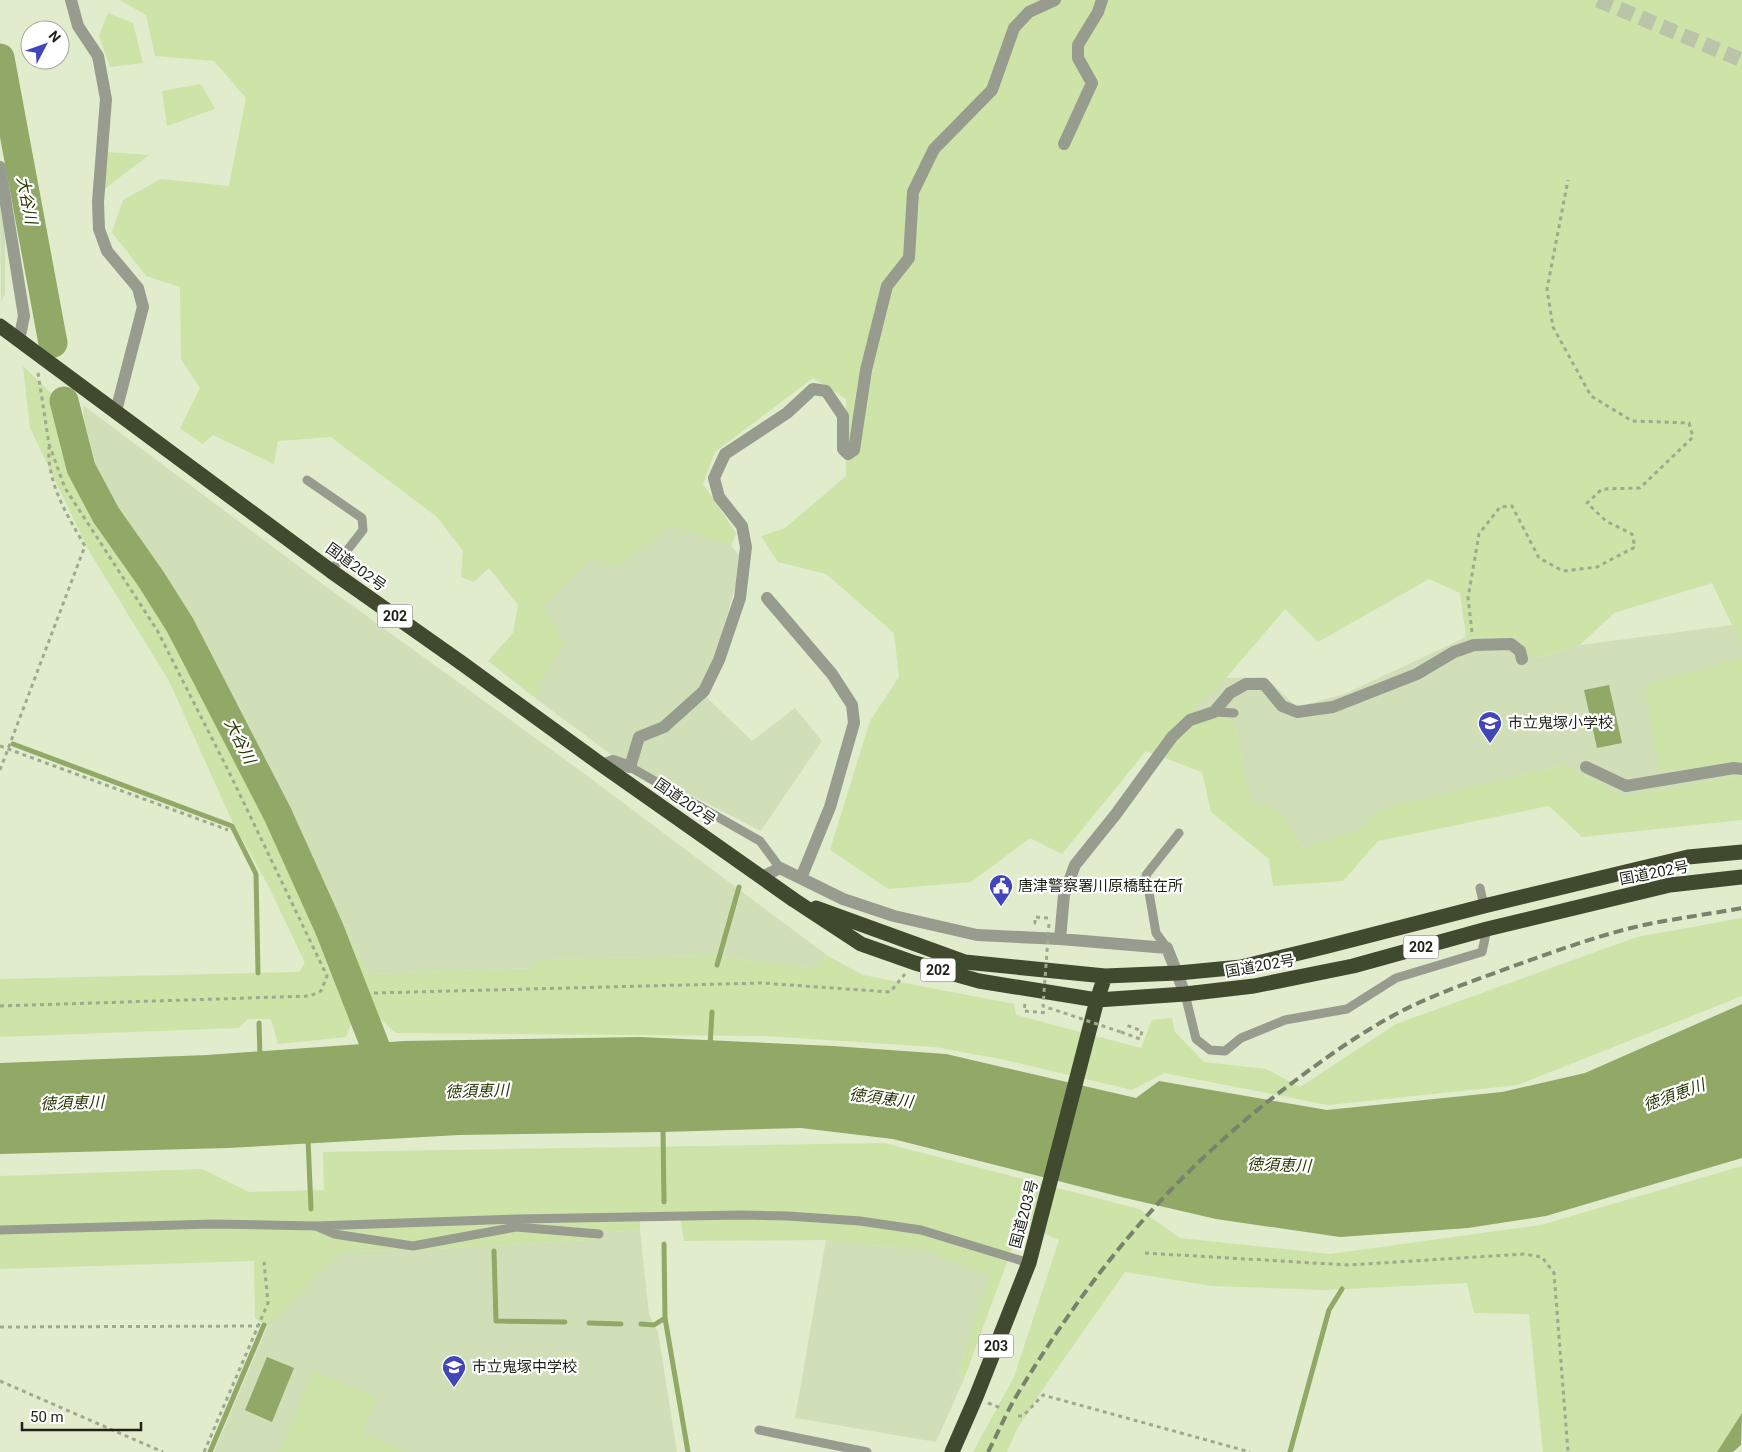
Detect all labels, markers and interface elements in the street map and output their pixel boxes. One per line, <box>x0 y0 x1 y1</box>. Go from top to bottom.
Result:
north arrow <box>20 20 70 70</box>
text: N <box>46 27 64 45</box>
water label: 大谷川 <box>13 175 41 227</box>
street label: 国道202号 <box>322 539 390 595</box>
road number: 202 <box>378 604 412 628</box>
school or university icon: 市立鬼塚小学校 <box>1477 710 1503 744</box>
place label: 市立鬼塚小学校 <box>1508 714 1613 732</box>
water label: 大谷川 <box>221 715 260 768</box>
street label: 国道202号 <box>651 774 719 830</box>
street label: 国道202号 <box>1618 857 1690 889</box>
public building icon: 唐津警察署川原橋駐在所 <box>988 873 1014 907</box>
place label: 唐津警察署川原橋駐在所 <box>1018 877 1183 895</box>
road number: 202 <box>1404 936 1438 959</box>
street label: 国道202号 <box>1224 951 1296 981</box>
road number: 202 <box>920 958 956 982</box>
water label: 徳須恵川 <box>1641 1074 1709 1115</box>
water label: 徳須恵川 <box>445 1080 511 1102</box>
water label: 徳須恵川 <box>848 1085 916 1112</box>
water label: 徳須恵川 <box>40 1092 106 1114</box>
water label: 徳須恵川 <box>1247 1154 1313 1176</box>
street label: 国道203号 <box>1006 1178 1042 1250</box>
road number: 203 <box>978 1334 1014 1358</box>
school or university icon: 市立鬼塚中学校 <box>441 1354 467 1388</box>
place label: 市立鬼塚中学校 <box>472 1358 577 1376</box>
scale bar <box>22 1400 141 1432</box>
text: 50 m <box>30 1408 64 1426</box>

